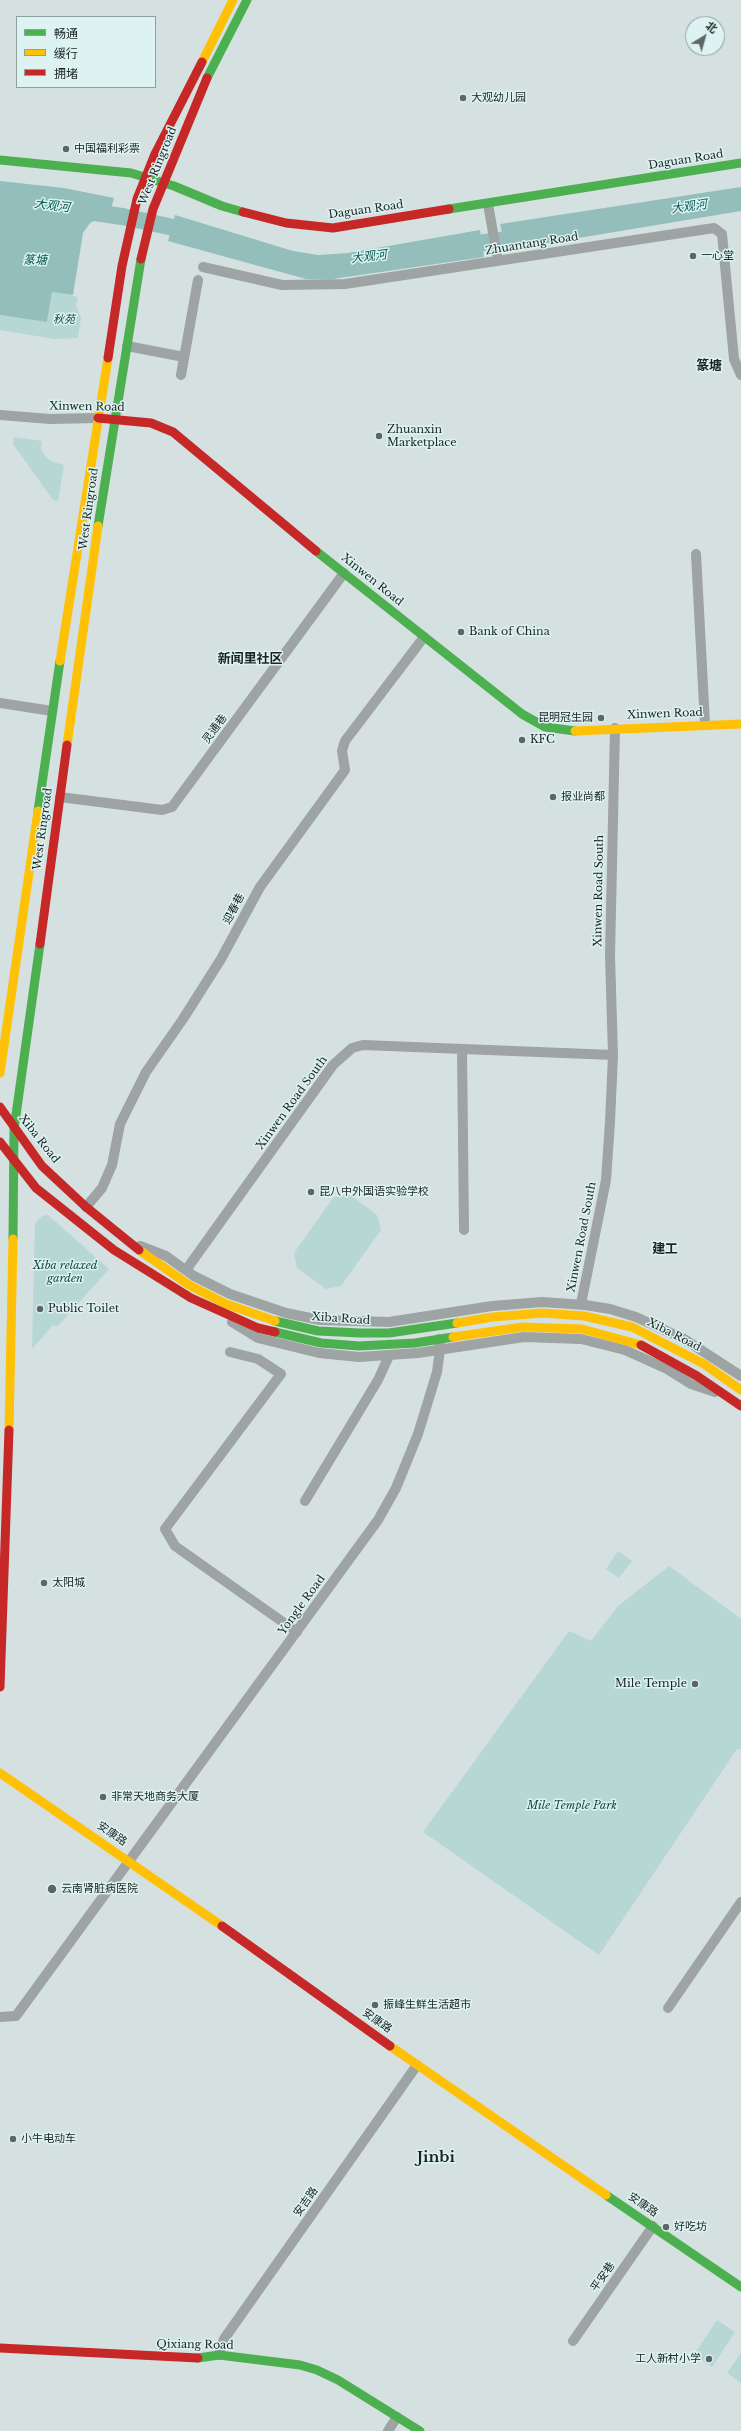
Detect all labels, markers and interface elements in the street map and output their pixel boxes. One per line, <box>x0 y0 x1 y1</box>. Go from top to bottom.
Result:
legend <box>16 16 156 88</box>
north arrow <box>685 16 725 56</box>
text: 北 <box>703 18 720 36</box>
text: 畅通 <box>54 26 78 41</box>
text: 缓行 <box>54 46 78 61</box>
text: 拥堵 <box>54 66 78 81</box>
place label: 大观幼儿园 <box>471 91 526 105</box>
marker: 大观幼儿园 <box>458 93 468 103</box>
street label: West Ringroad <box>136 125 180 207</box>
place label: 中国福利彩票 <box>74 142 140 156</box>
marker: 中国福利彩票 <box>61 144 71 154</box>
street label: Daguan Road <box>648 148 724 172</box>
water label: 大观河 <box>33 197 71 215</box>
water label: 大观河 <box>670 197 708 217</box>
street label: Daguan Road <box>328 198 404 222</box>
street label: Zhuantang Road <box>485 230 579 258</box>
water label: 大观河 <box>350 248 388 266</box>
place label: 一心堂 <box>701 249 734 263</box>
marker: 一心堂 <box>688 251 698 261</box>
water label: 篆塘 <box>23 254 47 268</box>
park label: 秋苑 <box>53 313 75 327</box>
district label: 篆塘 <box>696 358 722 374</box>
street label: Xinwen Road <box>49 400 125 414</box>
place label: Zhuanxin Marketplace <box>387 423 456 449</box>
marker: Zhuanxin Marketplace <box>374 431 384 441</box>
street label: West Ringroad <box>77 467 101 551</box>
street label: Xinwen Road <box>338 551 406 609</box>
place label: Bank of China <box>469 625 550 639</box>
marker: Bank of China <box>456 627 466 637</box>
district label: 新闻里社区 <box>218 651 282 667</box>
street label: Xinwen Road <box>627 706 703 722</box>
place label: 昆明冠生园 <box>538 711 593 725</box>
street label: 灵通巷 <box>200 712 230 746</box>
marker: 昆明冠生园 <box>596 713 606 723</box>
place label: KFC <box>530 733 555 747</box>
marker: KFC <box>517 735 527 745</box>
street label: West Ringroad <box>31 787 55 871</box>
place label: 报业尚都 <box>561 790 605 804</box>
marker: 报业尚都 <box>548 792 558 802</box>
street label: Xinwen Road South <box>591 835 607 947</box>
street label: 迎春巷 <box>220 891 248 927</box>
street label: Xinwen Road South <box>254 1054 330 1152</box>
street label: Xiba Road <box>16 1112 62 1166</box>
street label: Xinwen Road South <box>565 1181 599 1293</box>
place label: 昆八中外国语实验学校 <box>319 1185 429 1199</box>
marker: 昆八中外国语实验学校 <box>306 1187 316 1197</box>
district label: 建工 <box>652 1241 678 1257</box>
park label: Xiba relaxed garden <box>33 1259 97 1285</box>
place label: Public Toilet <box>48 1302 119 1316</box>
marker: Public Toilet <box>35 1304 45 1314</box>
street label: Xiba Road <box>311 1310 371 1328</box>
street label: Xiba Road <box>645 1316 703 1354</box>
street label: Yongle Road <box>276 1573 328 1637</box>
place label: 太阳城 <box>52 1576 85 1590</box>
marker: 太阳城 <box>39 1578 49 1588</box>
place label: Mile Temple <box>615 1677 687 1691</box>
marker: Mile Temple <box>690 1679 700 1689</box>
place label: 非常天地商务大厦 <box>111 1790 199 1804</box>
marker: 非常天地商务大厦 <box>98 1792 108 1802</box>
park label: Mile Temple Park <box>527 1799 617 1813</box>
street label: 安康路 <box>95 1819 129 1849</box>
place label: 云南肾脏病医院 <box>61 1882 138 1896</box>
marker: 云南肾脏病医院 <box>46 1883 58 1895</box>
place label: 振峰生鲜生活超市 <box>383 1998 471 2012</box>
marker: 振峰生鲜生活超市 <box>370 2000 380 2010</box>
street label: 安康路 <box>360 2006 394 2036</box>
place label: 小牛电动车 <box>21 2132 76 2146</box>
marker: 小牛电动车 <box>8 2134 18 2144</box>
district label: Jinbi <box>417 2149 455 2167</box>
street label: 安吉路 <box>291 2185 321 2219</box>
street label: 安康路 <box>626 2190 660 2220</box>
place label: 好吃坊 <box>674 2220 707 2234</box>
marker: 好吃坊 <box>661 2222 671 2232</box>
street label: 平安巷 <box>588 2260 618 2294</box>
street label: Qixiang Road <box>156 2338 234 2352</box>
place label: 工人新村小学 <box>635 2352 701 2366</box>
marker: 工人新村小学 <box>704 2354 714 2364</box>

